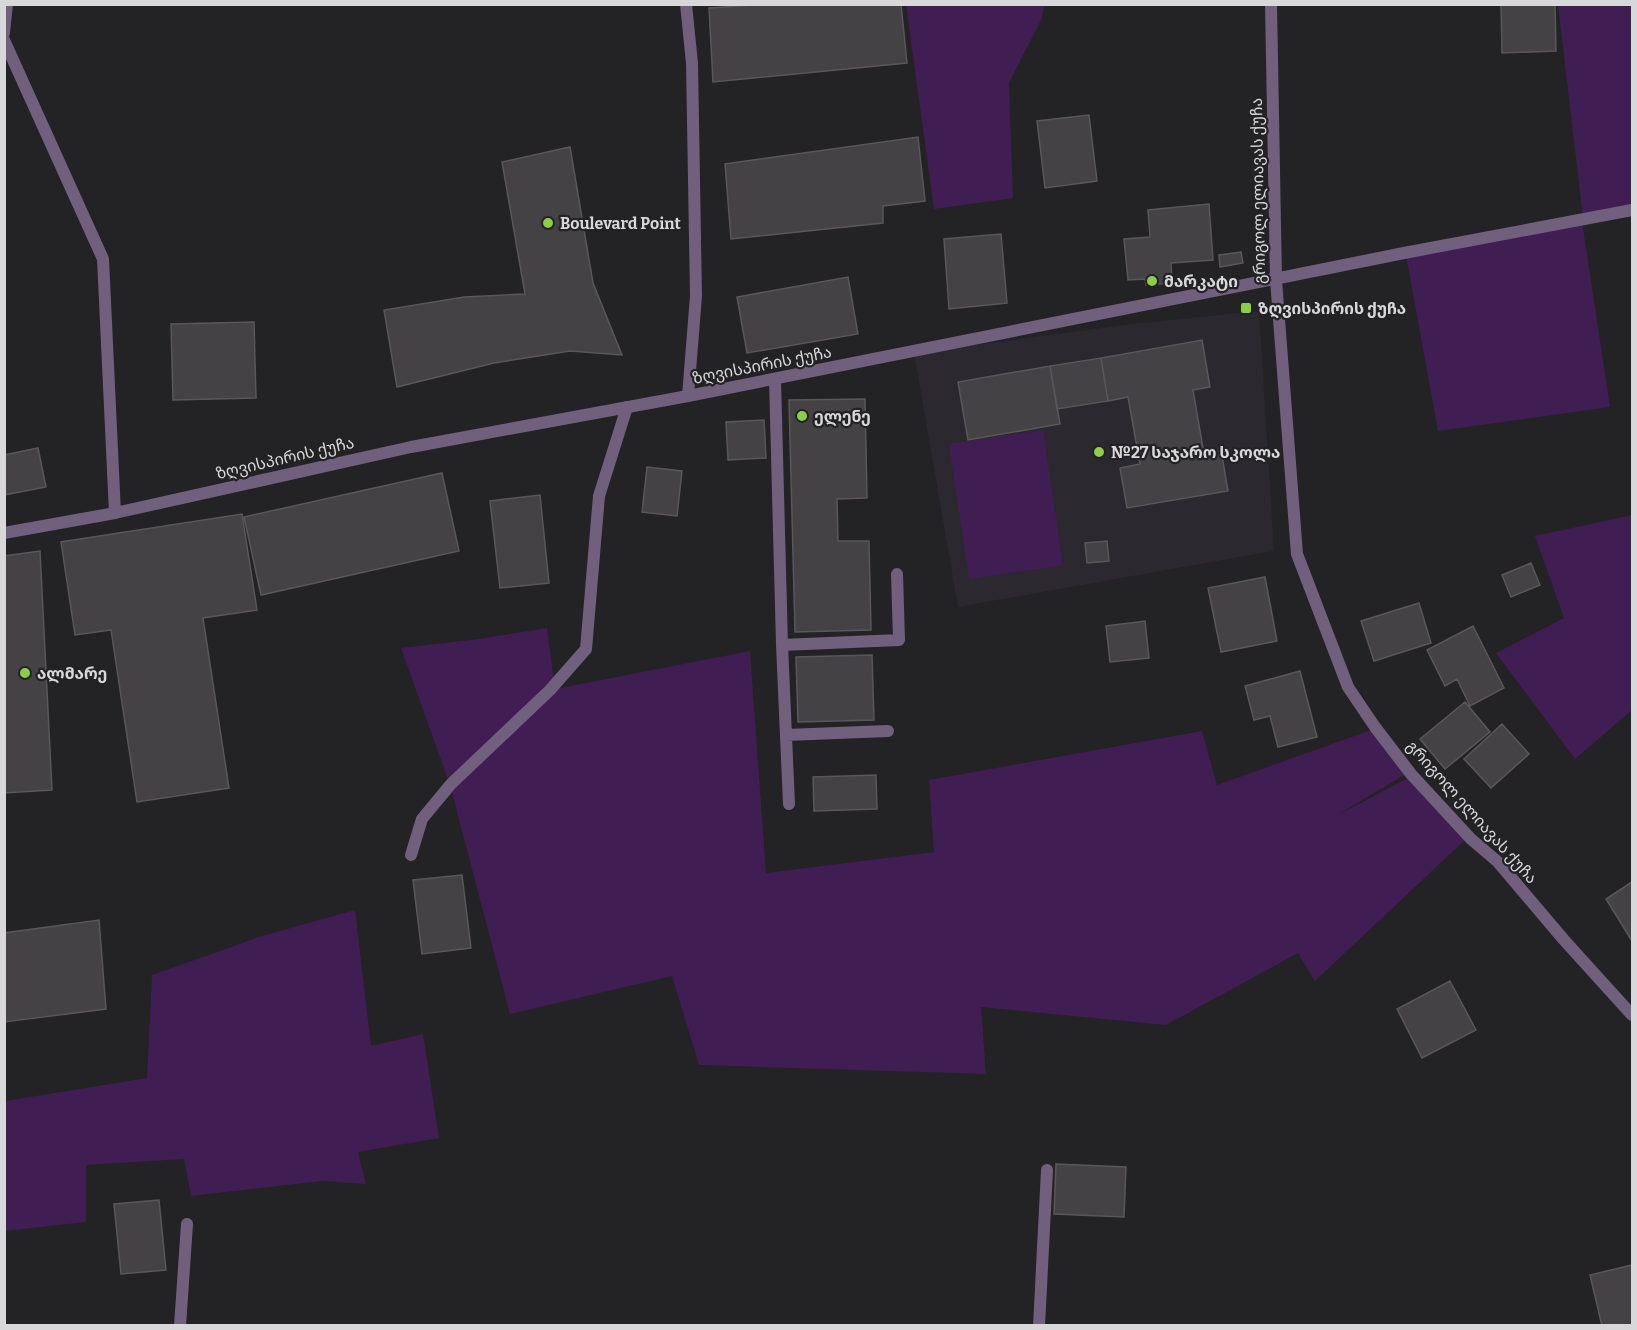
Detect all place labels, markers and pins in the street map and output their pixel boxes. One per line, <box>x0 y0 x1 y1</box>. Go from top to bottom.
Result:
place label: Boulevard Point <box>560 214 682 233</box>
marker: Boulevard Point <box>541 216 555 230</box>
place label: მარკატი <box>1164 272 1238 291</box>
marker: მარკატი <box>1145 274 1159 288</box>
place label: ზღვისპირის ქუჩა <box>1258 299 1406 319</box>
marker: ზღვისპირის ქუჩა <box>1239 301 1253 315</box>
place label: ელენე <box>814 407 871 427</box>
marker: ელენე <box>795 409 809 423</box>
place label: №27 საჯარო სკოლა <box>1111 443 1280 463</box>
marker: №27 საჯარო სკოლა <box>1092 445 1106 459</box>
place label: ალმარე <box>37 664 107 684</box>
marker: ალმარე <box>18 666 32 680</box>

